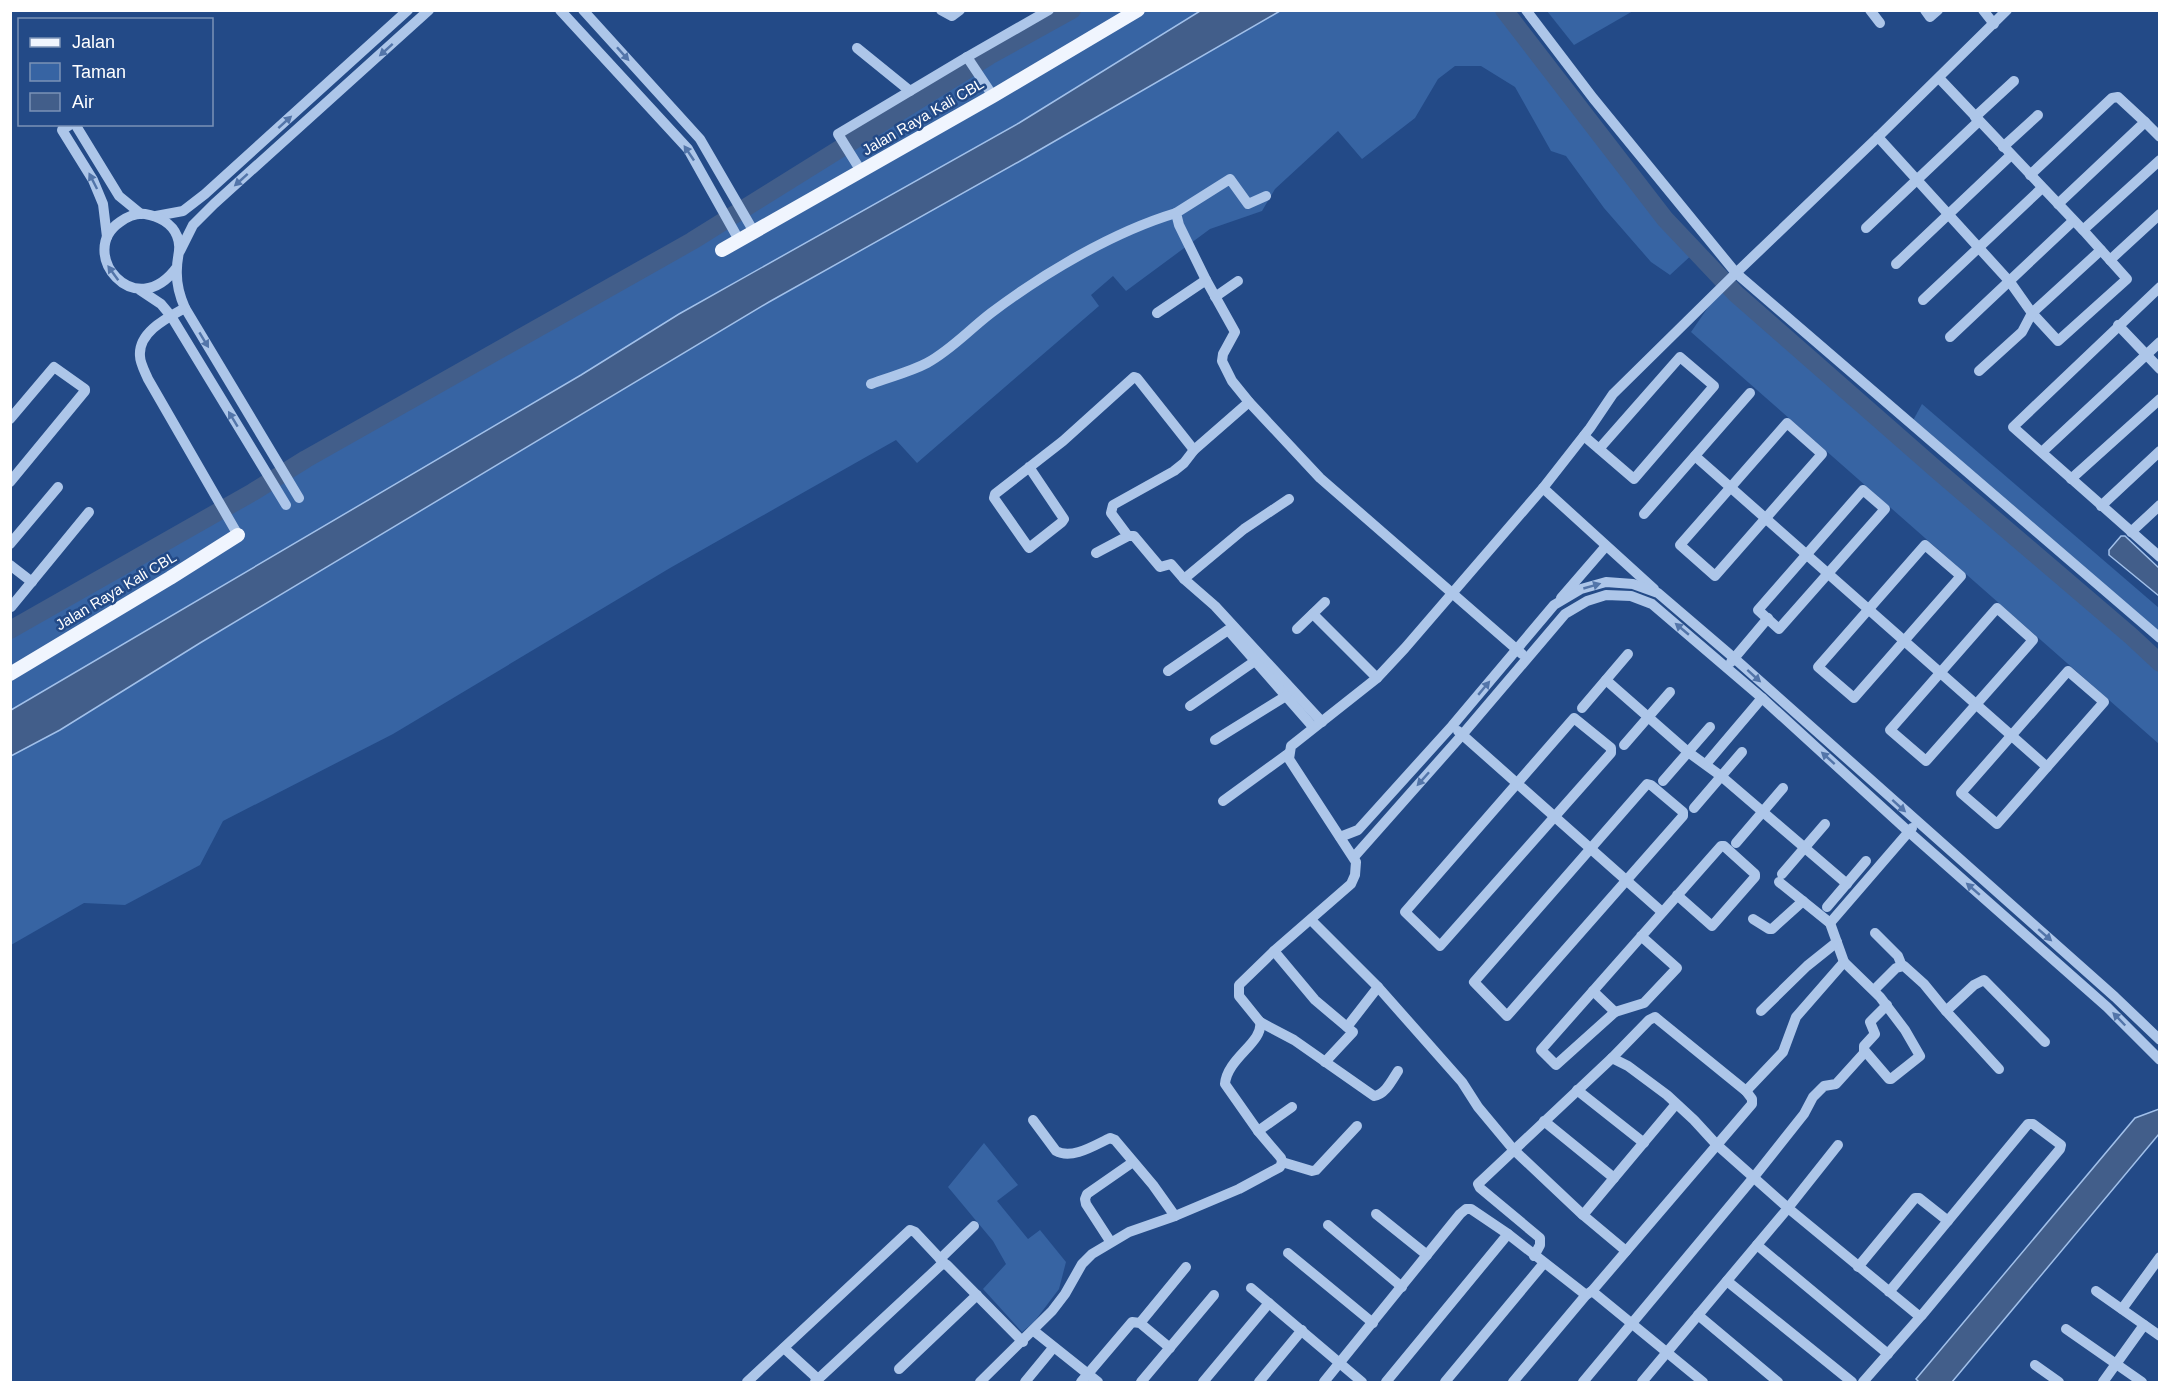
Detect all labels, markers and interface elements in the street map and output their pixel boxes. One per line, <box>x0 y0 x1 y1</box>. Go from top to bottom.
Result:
legend <box>18 18 213 126</box>
text: Jalan <box>72 32 115 52</box>
one-way arrow <box>378 43 393 57</box>
one-way arrow <box>615 46 629 60</box>
text: Taman <box>72 62 126 82</box>
street label: Jalan Raya Kali CBL <box>859 75 987 158</box>
text: Air <box>72 92 94 112</box>
one-way arrow <box>277 116 292 129</box>
one-way arrow <box>684 145 695 161</box>
one-way arrow <box>88 172 98 190</box>
one-way arrow <box>234 173 249 186</box>
one-way arrow <box>107 265 119 280</box>
one-way arrow <box>199 332 210 348</box>
one-way arrow <box>228 411 239 427</box>
street label: Jalan Raya Kali CBL <box>52 548 179 633</box>
one-way arrow <box>1583 581 1601 590</box>
one-way arrow <box>1674 623 1690 636</box>
one-way arrow <box>1746 669 1761 682</box>
one-way arrow <box>1477 681 1490 696</box>
one-way arrow <box>1821 752 1835 766</box>
one-way arrow <box>1417 771 1430 787</box>
one-way arrow <box>1891 799 1906 812</box>
one-way arrow <box>1966 883 1981 896</box>
one-way arrow <box>2037 928 2052 941</box>
one-way arrow <box>2112 1012 2126 1026</box>

